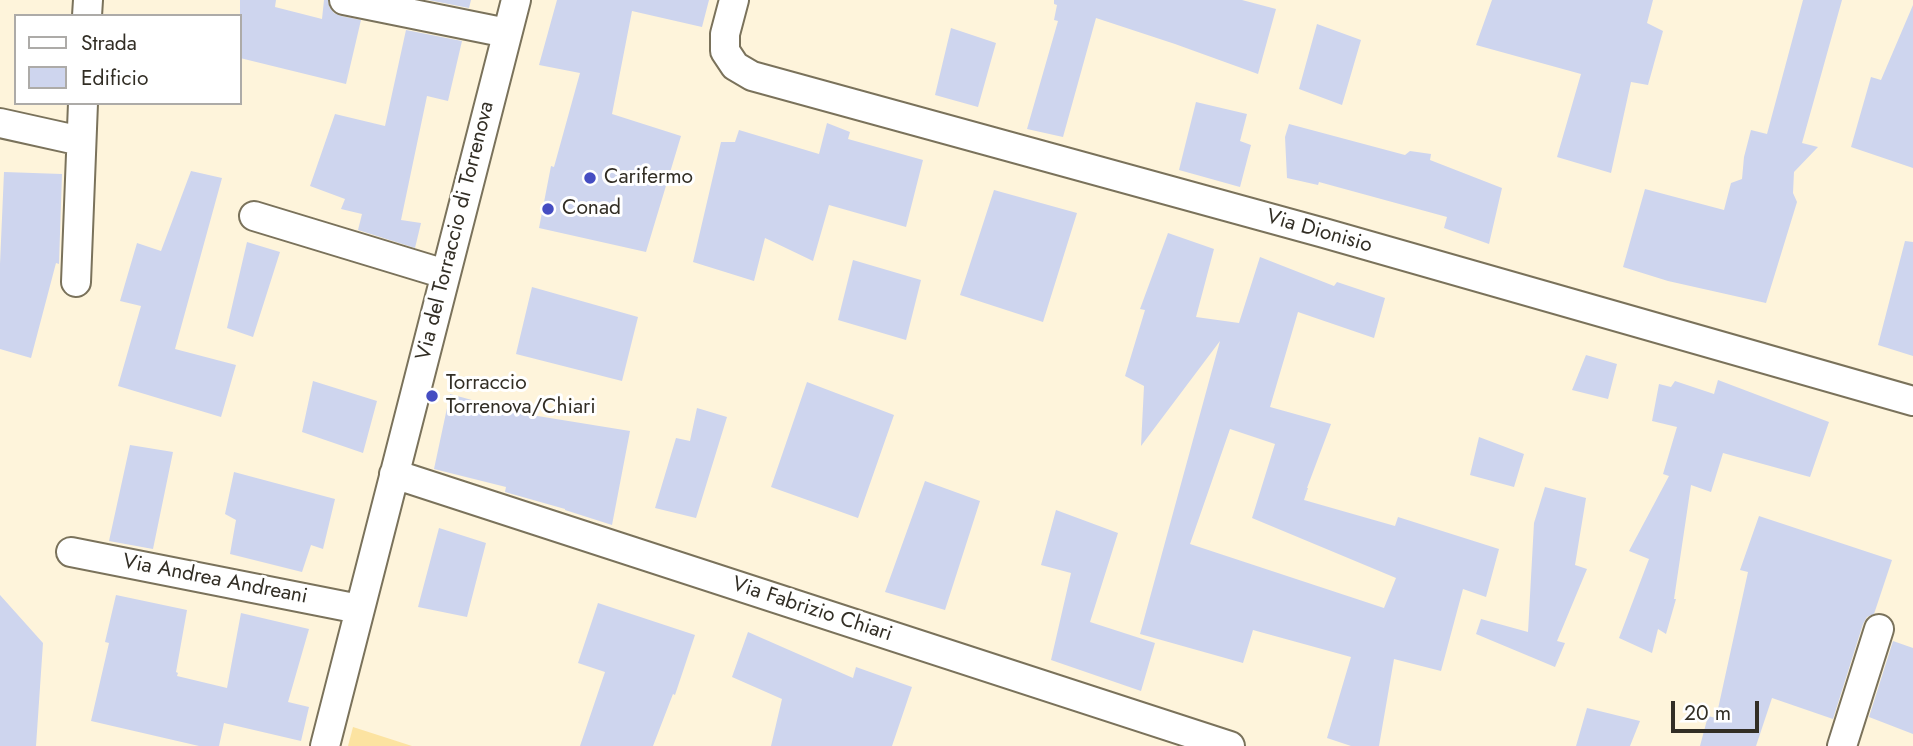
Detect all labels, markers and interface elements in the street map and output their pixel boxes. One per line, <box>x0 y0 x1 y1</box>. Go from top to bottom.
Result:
legend <box>14 14 242 105</box>
text: Strada <box>81 28 137 58</box>
text: Edificio <box>81 63 148 93</box>
street label: Via del Torraccio di Torrenova <box>412 99 500 363</box>
place label: Carifermo <box>604 165 693 191</box>
marker: Carifermo <box>582 170 598 186</box>
place label: Conad <box>562 196 621 222</box>
marker: Conad <box>540 201 556 217</box>
street label: Via Dionisio <box>1263 205 1375 259</box>
place label: Torraccio Torrenova/Chiari <box>446 371 596 421</box>
marker: Torraccio Torrenova/Chiari <box>424 388 440 404</box>
street label: Via Andrea Andreani <box>120 550 310 610</box>
street label: Via Fabrizio Chiari <box>729 572 895 648</box>
scale bar <box>1675 686 1762 730</box>
text: 20 m <box>1684 698 1731 728</box>

